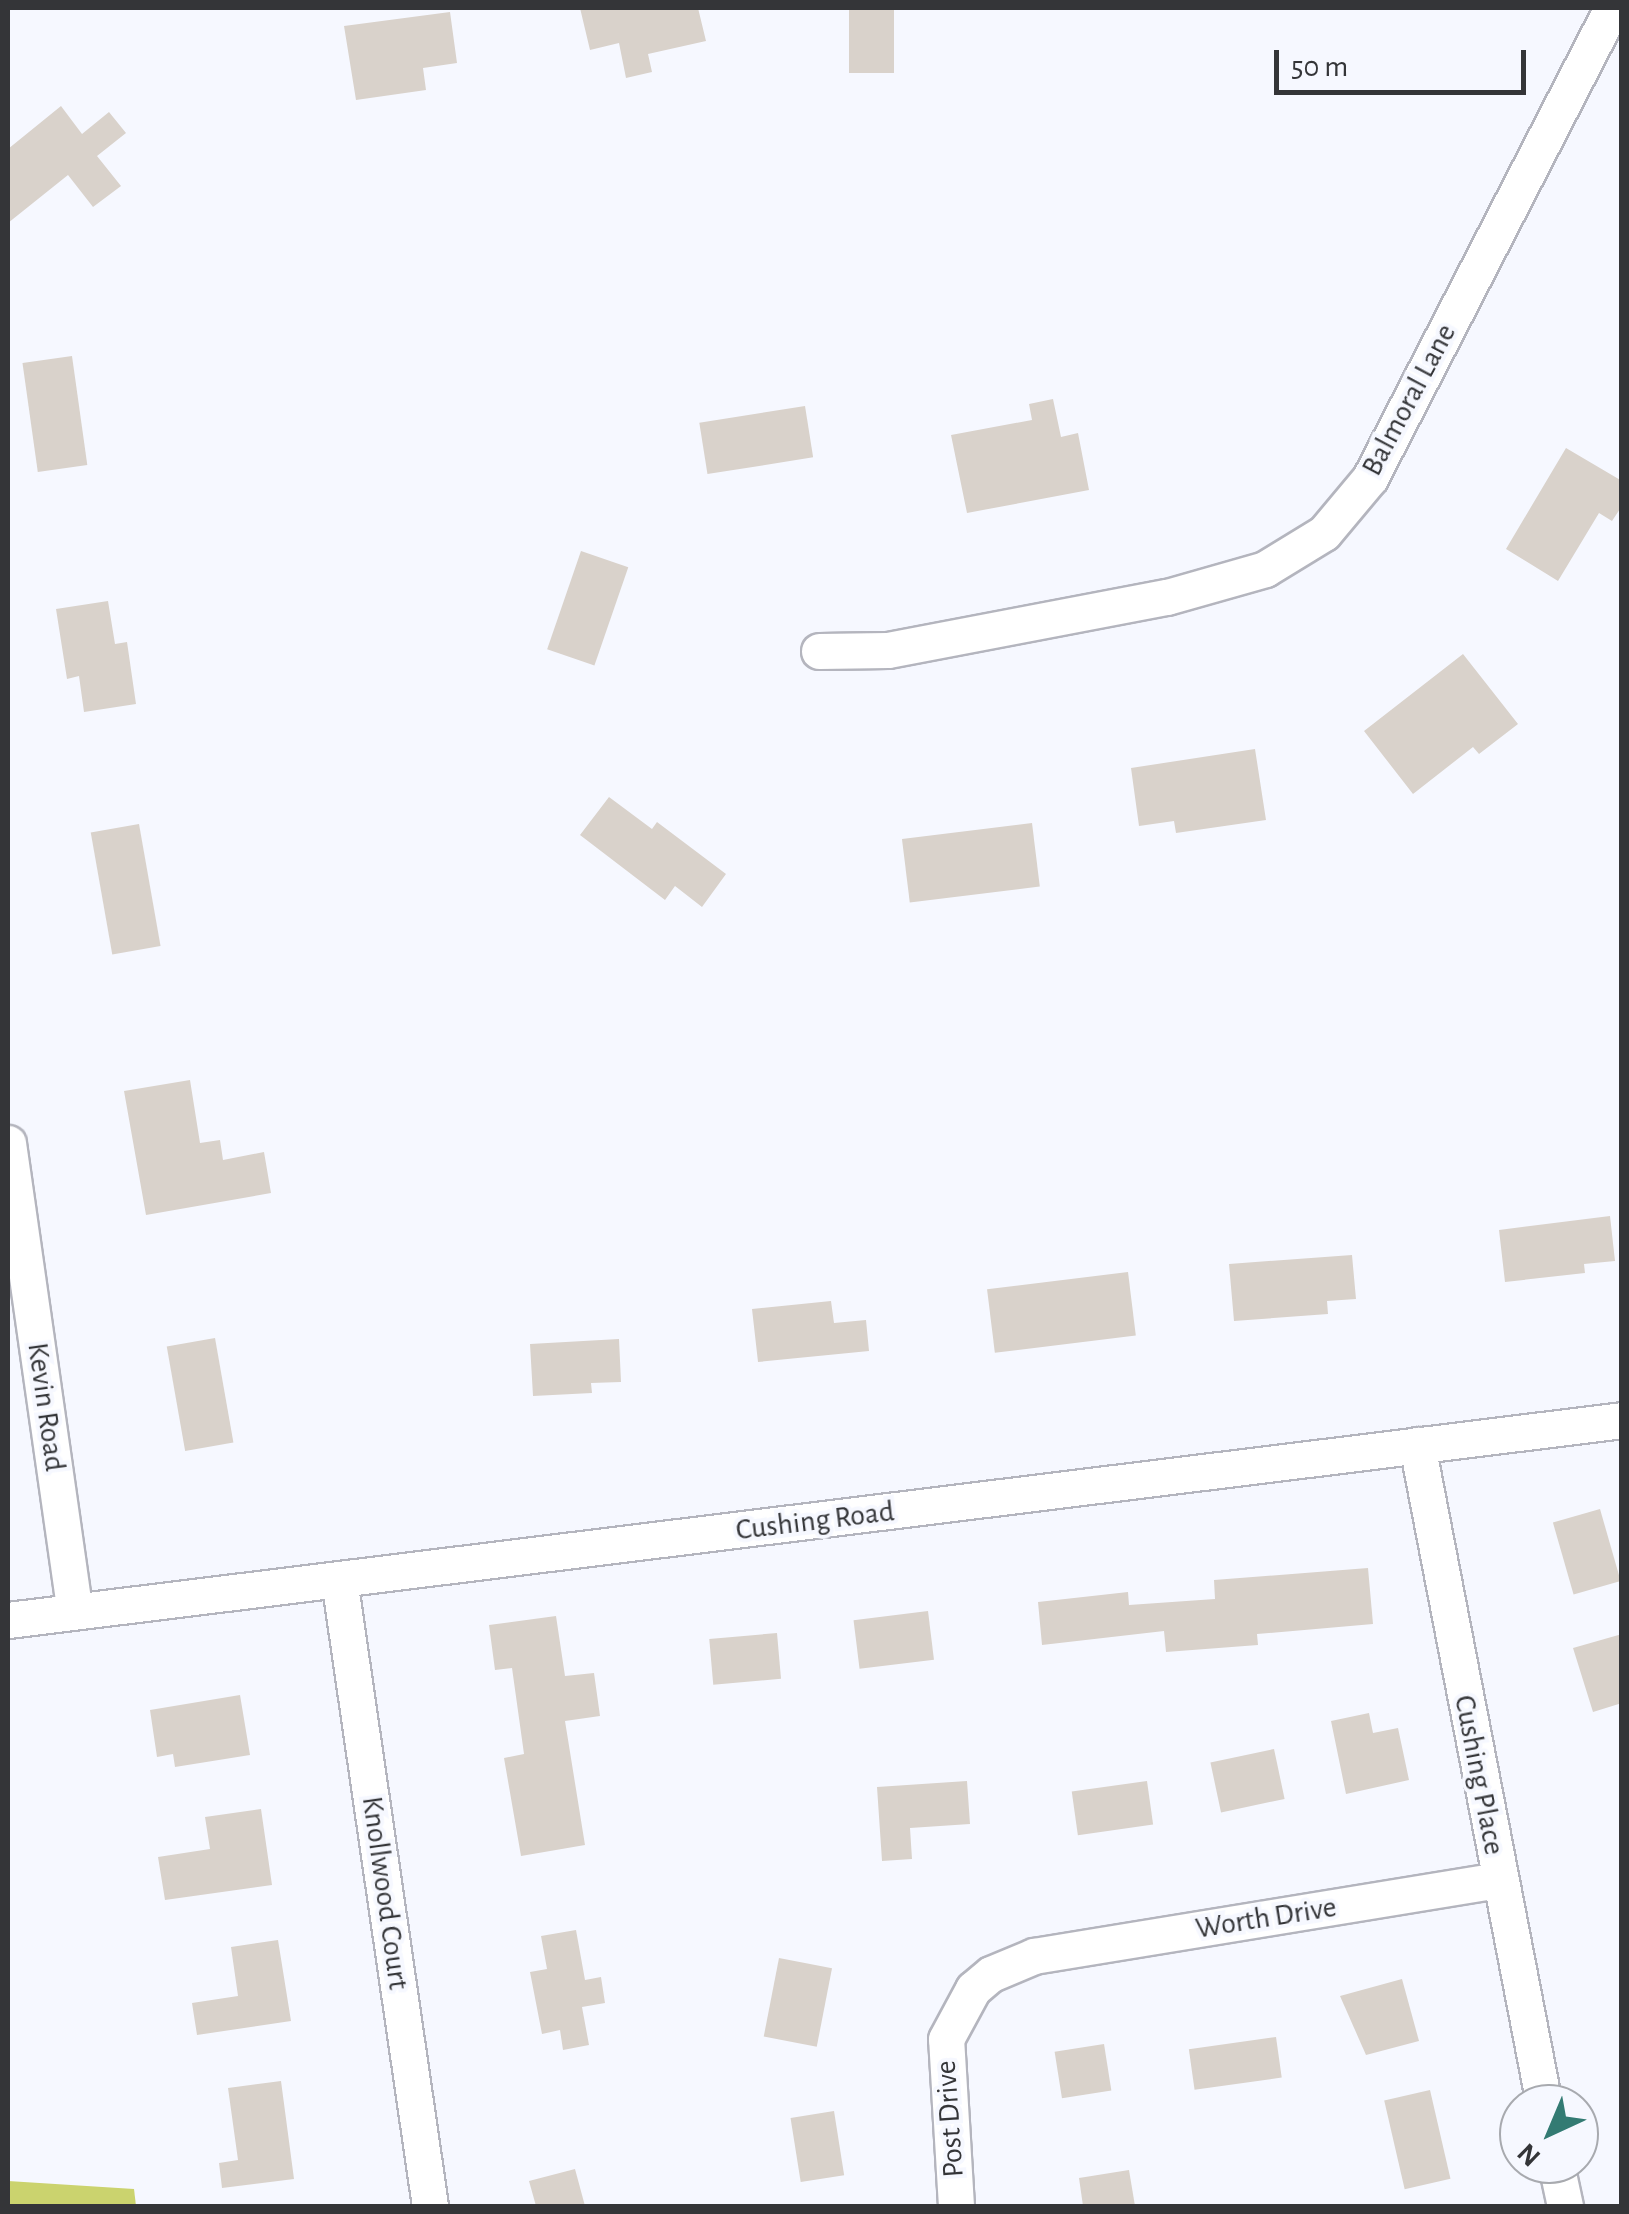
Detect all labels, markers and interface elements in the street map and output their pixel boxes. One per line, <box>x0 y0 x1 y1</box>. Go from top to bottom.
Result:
scale bar <box>1279 30 1532 92</box>
text: 50 m <box>1291 52 1348 82</box>
street label: Balmoral Lane <box>1354 318 1464 482</box>
street label: Kevin Road <box>19 1340 73 1474</box>
street label: Cushing Road <box>734 1493 896 1549</box>
street label: Cushing Place <box>1446 1692 1512 1858</box>
street label: Knollwood Court <box>354 1794 416 1992</box>
street label: Worth Drive <box>1193 1889 1339 1947</box>
street label: Post Drive <box>928 2059 972 2179</box>
north arrow <box>1499 2084 1599 2184</box>
text: N <box>1513 2137 1546 2171</box>

